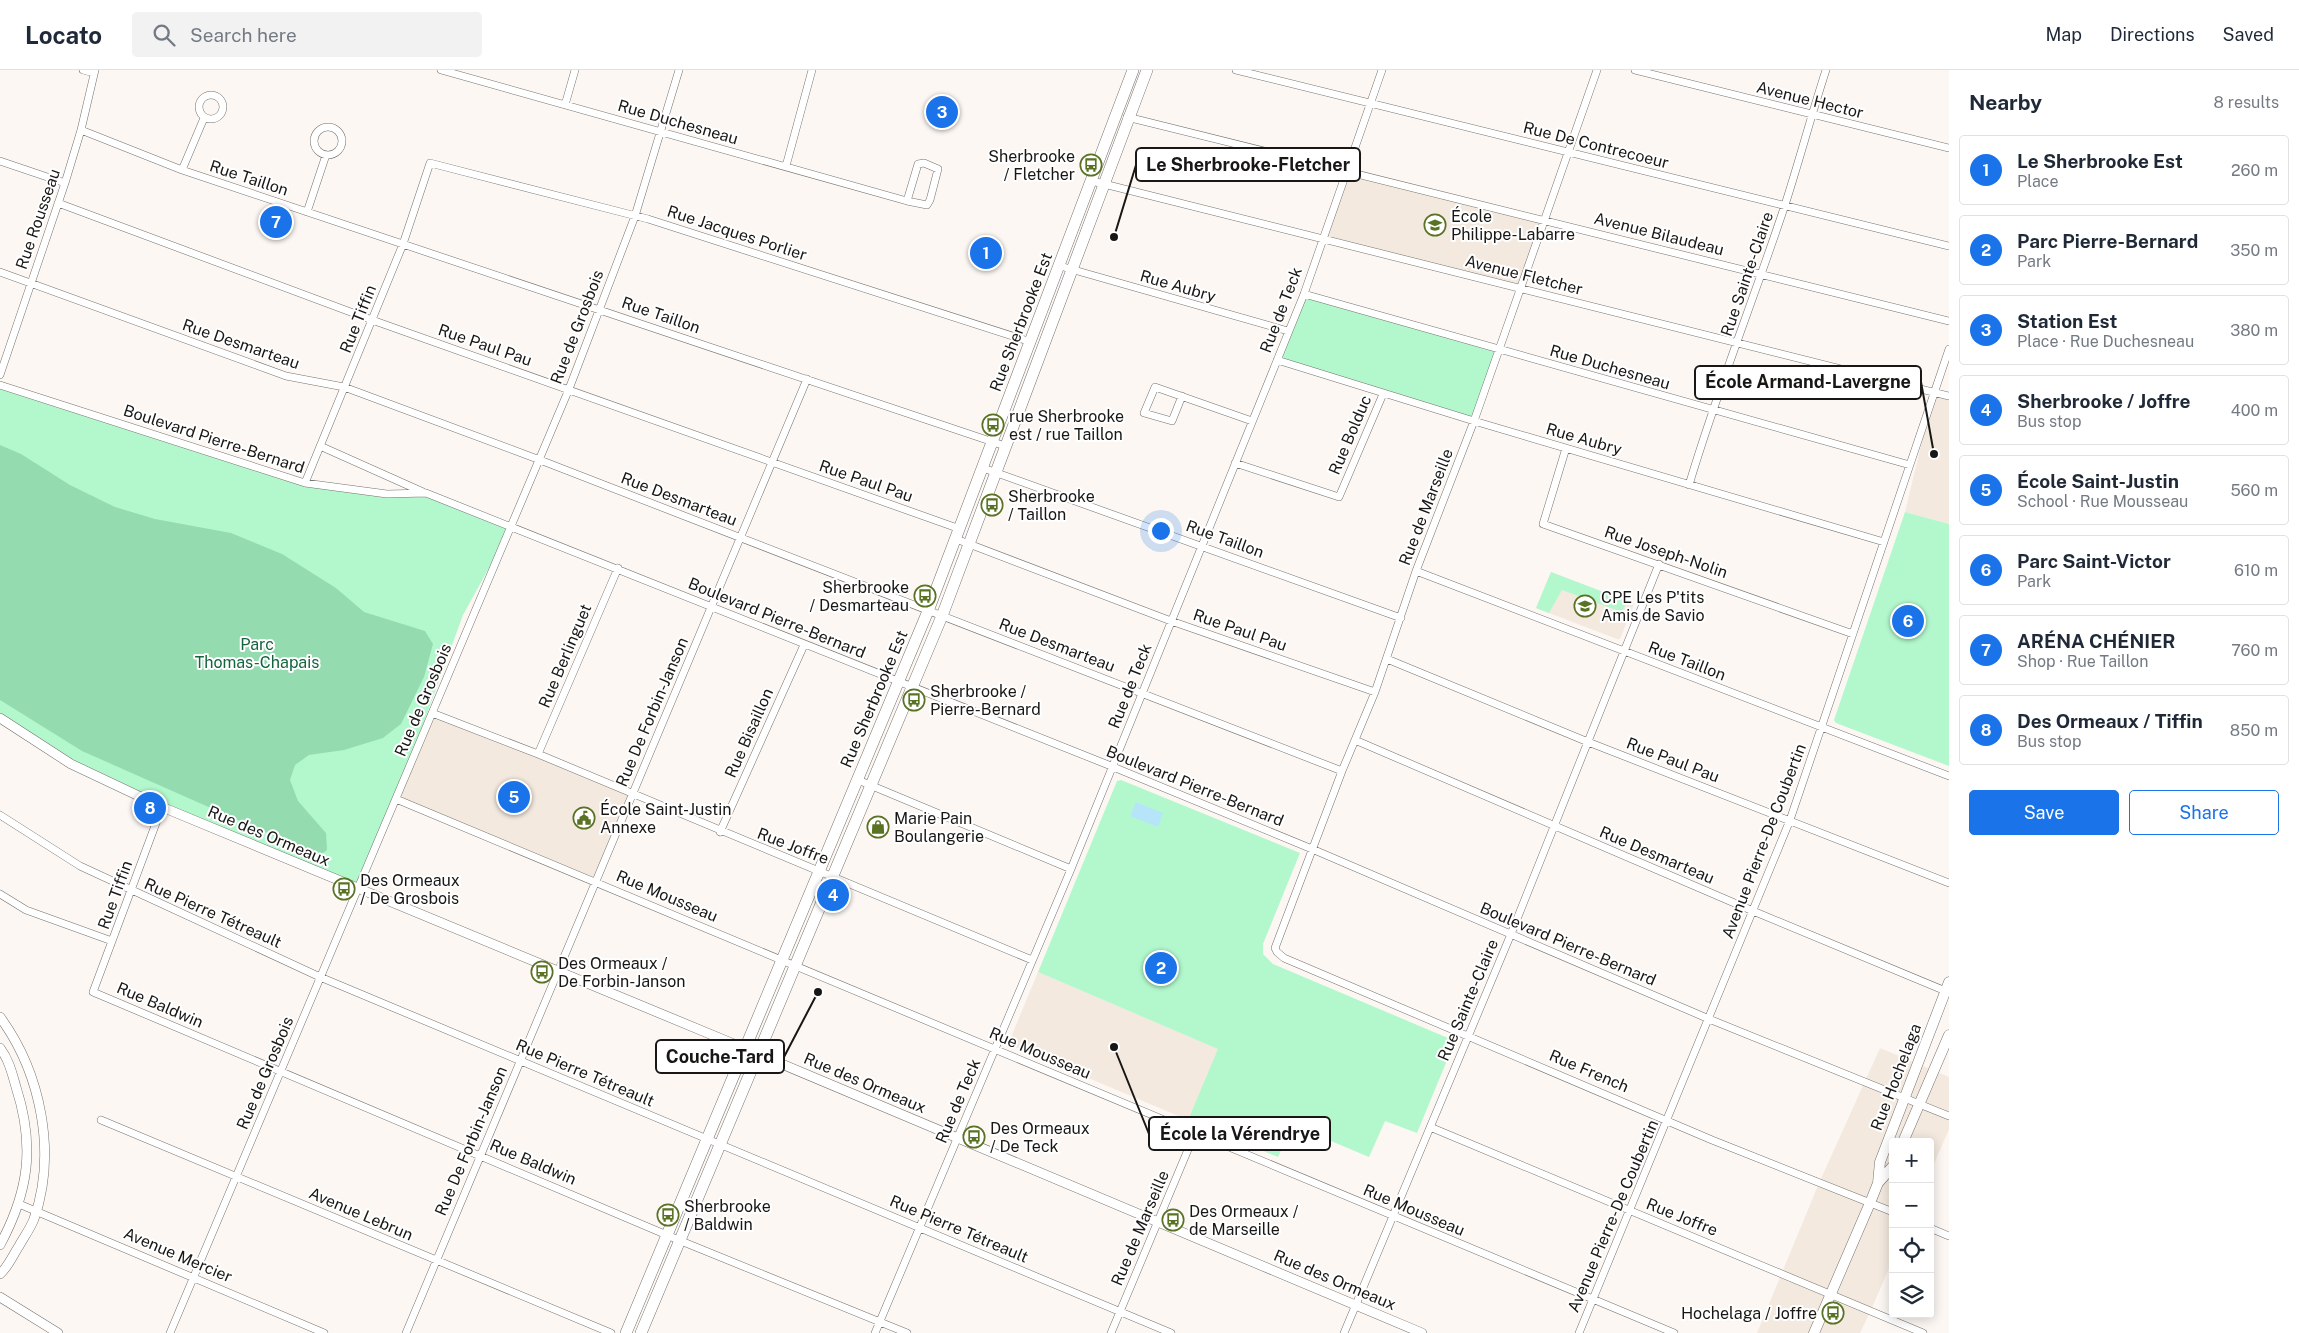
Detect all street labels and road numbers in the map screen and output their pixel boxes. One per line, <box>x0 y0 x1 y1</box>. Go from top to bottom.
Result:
street label: Avenue Hector <box>1755 78 1865 122</box>
street label: Rue Duchesneau <box>616 96 740 148</box>
street label: Rue De Contrecoeur <box>1521 118 1671 172</box>
street label: Rue Taillon <box>207 156 291 200</box>
street label: Rue Rousseau <box>12 166 64 272</box>
street label: Rue Jacques Porlier <box>665 201 809 265</box>
street label: Avenue Bilaudeau <box>1592 209 1726 259</box>
street label: Rue Sainte-Claire <box>1717 209 1777 339</box>
street label: Rue Sherbrooke Est <box>986 250 1056 394</box>
street label: Avenue Fletcher <box>1463 251 1585 299</box>
street label: Rue de Teck <box>1256 265 1306 355</box>
street label: Rue Aubry <box>1138 266 1219 306</box>
street label: Rue de Grosbois <box>547 267 607 387</box>
street label: Rue Tiffin <box>336 282 380 356</box>
street label: Rue Taillon <box>619 293 703 337</box>
street label: Rue Desmarteau <box>180 315 302 373</box>
street label: Rue Paul Pau <box>436 320 534 370</box>
street label: Rue Duchesneau <box>1548 341 1672 393</box>
street label: Rue Bolduc <box>1325 392 1375 478</box>
street label: Boulevard Pierre-Bernard <box>121 401 307 477</box>
street label: Rue Aubry <box>1544 419 1625 459</box>
street label: Rue de Marseille <box>1395 446 1457 568</box>
street label: Rue Paul Pau <box>817 456 915 506</box>
street label: Rue Desmarteau <box>618 468 740 530</box>
street label: Rue Taillon <box>1183 516 1267 562</box>
street label: Rue Joseph-Nolin <box>1602 522 1730 582</box>
street label: Boulevard Pierre-Bernard <box>686 574 868 662</box>
street label: Rue Berlinguet <box>535 601 595 711</box>
street label: Rue Paul Pau <box>1191 605 1289 655</box>
street label: Rue Desmarteau <box>996 614 1118 676</box>
street label: Rue Sherbrooke Est <box>836 628 912 770</box>
street label: Rue De Forbin-Janson <box>612 634 692 790</box>
street label: Rue Taillon <box>1645 638 1729 684</box>
street label: Rue de Grosbois <box>391 641 455 759</box>
street label: Rue de Teck <box>1104 641 1156 731</box>
street label: Rue Bisaillon <box>721 685 777 781</box>
street label: Rue Paul Pau <box>1624 734 1722 786</box>
street label: Avenue Pierre-De Coubertin <box>1718 741 1810 941</box>
street label: Boulevard Pierre-Bernard <box>1104 742 1286 830</box>
street label: Rue des Ormeaux <box>205 802 333 870</box>
street label: Rue Desmarteau <box>1597 822 1717 888</box>
street label: Rue Joffre <box>754 824 832 868</box>
street label: Rue Tiffin <box>94 858 136 932</box>
street label: Rue Mousseau <box>613 866 721 926</box>
street label: Rue Pierre Tétreault <box>141 874 285 952</box>
street label: Boulevard Pierre-Bernard <box>1477 898 1659 990</box>
street label: Rue Sainte-Claire <box>1434 936 1502 1064</box>
street label: Rue Baldwin <box>114 978 206 1032</box>
street label: Rue de Grosbois <box>233 1014 297 1132</box>
street label: Rue Hochelaga <box>1867 1021 1925 1133</box>
street label: Rue Mousseau <box>986 1023 1094 1083</box>
street label: Rue Pierre Tétreault <box>513 1035 657 1111</box>
street label: Rue French <box>1546 1046 1632 1096</box>
street label: Rue des Ormeaux <box>801 1049 929 1117</box>
street label: Rue de Teck <box>932 1056 984 1146</box>
street label: Rue De Forbin-Janson <box>431 1063 511 1219</box>
street label: Avenue Pierre-De Coubertin <box>1564 1117 1662 1315</box>
street label: Rue Baldwin <box>487 1135 579 1189</box>
street label: Rue de Marseille <box>1107 1167 1173 1289</box>
street label: Rue Mousseau <box>1360 1180 1468 1240</box>
street label: Avenue Lebrun <box>306 1184 416 1244</box>
street label: Rue Pierre Tétreault <box>887 1191 1031 1267</box>
street label: Rue Joffre <box>1644 1194 1720 1240</box>
street label: Avenue Mercier <box>121 1224 235 1286</box>
street label: Rue des Ormeaux <box>1271 1246 1399 1314</box>

